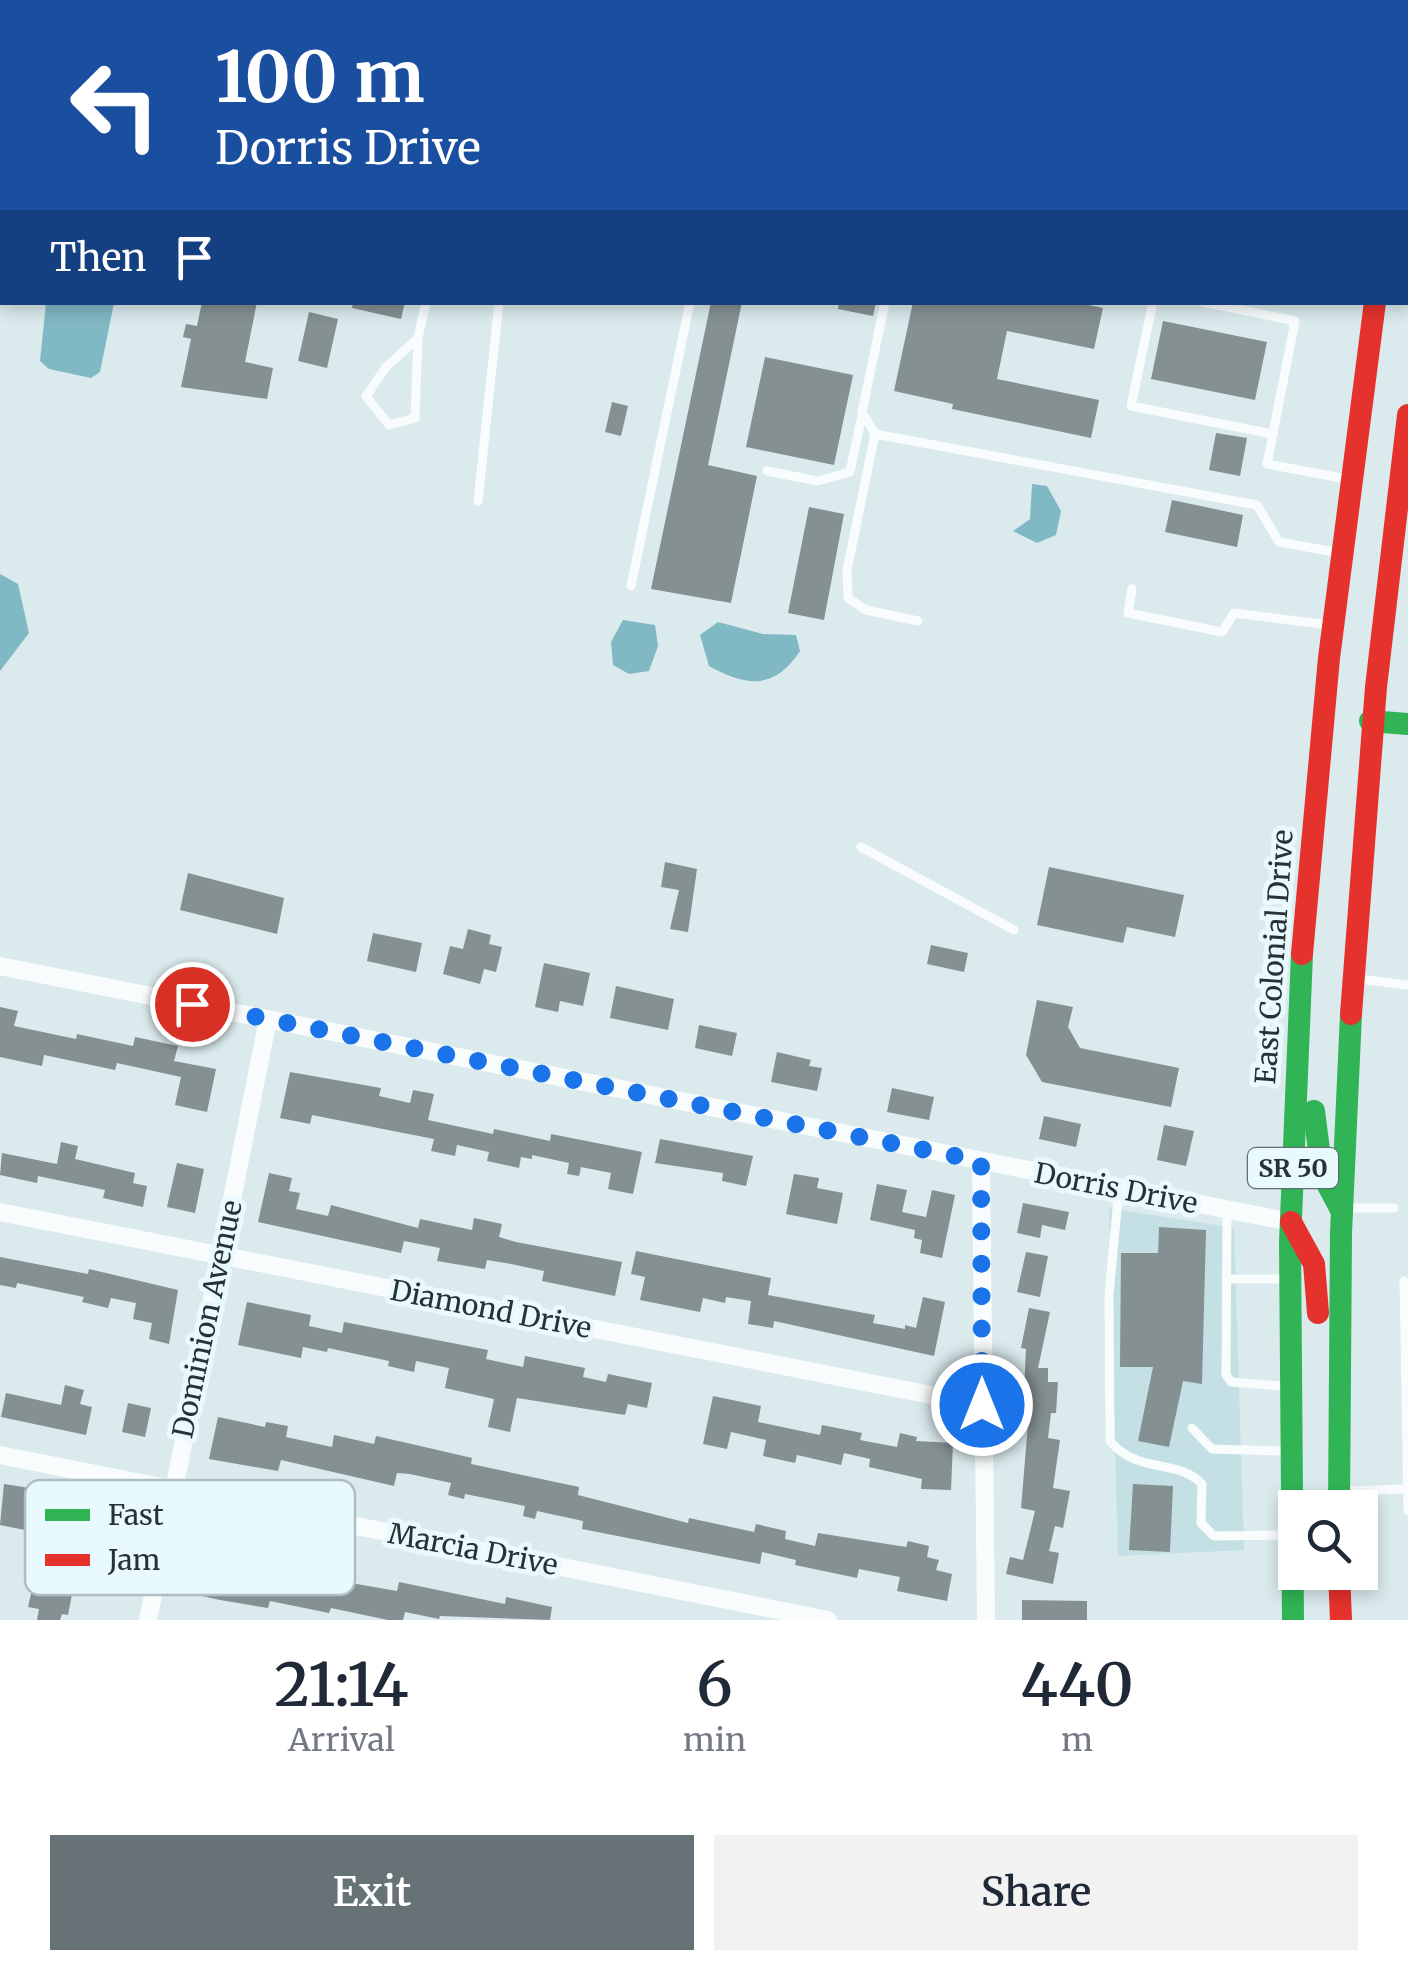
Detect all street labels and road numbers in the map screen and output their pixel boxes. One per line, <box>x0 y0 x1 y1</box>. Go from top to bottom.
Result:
street label: East Colonial Drive <box>1247 829 1301 1085</box>
road number: SR 50 <box>1248 1148 1338 1188</box>
street label: Dorris Drive <box>1031 1155 1201 1221</box>
street label: Dominion Avenue <box>164 1197 250 1441</box>
street label: Diamond Drive <box>388 1272 594 1346</box>
street label: Marcia Drive <box>385 1515 561 1583</box>

